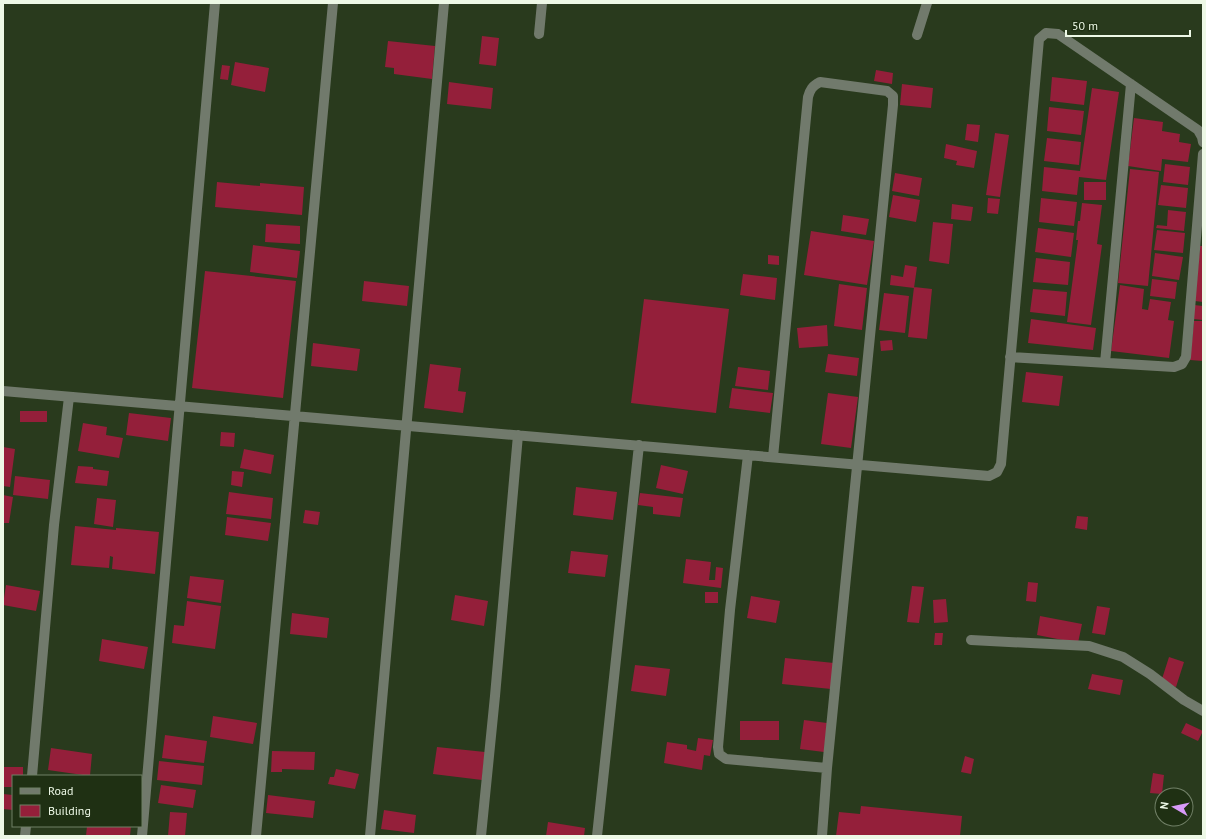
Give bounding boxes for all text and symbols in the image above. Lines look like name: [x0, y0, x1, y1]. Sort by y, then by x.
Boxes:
scale bar: [1066, 12, 1190, 38]
text: 50 m: [1072, 18, 1098, 33]
legend: [12, 775, 142, 827]
text: Road: [48, 783, 73, 798]
north arrow: [1154, 787, 1194, 827]
text: N: [1157, 801, 1172, 810]
text: Building: [48, 803, 91, 818]

